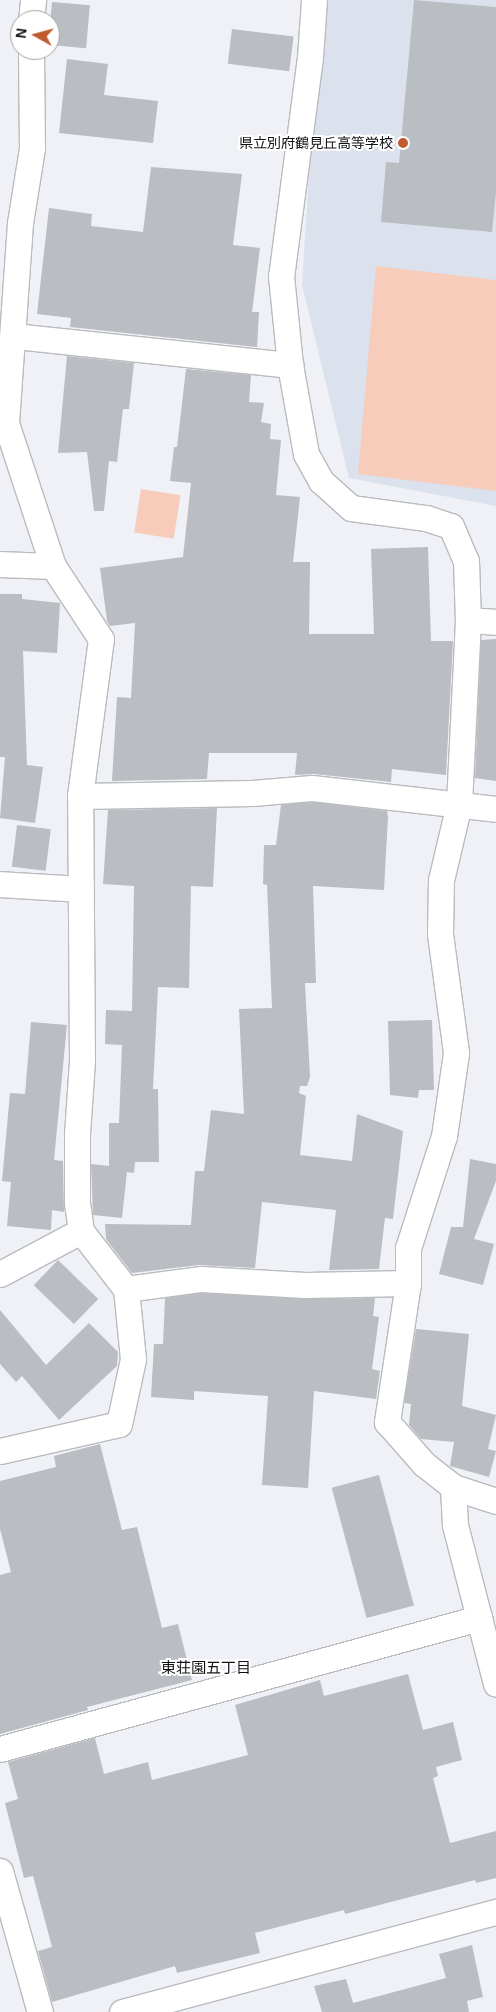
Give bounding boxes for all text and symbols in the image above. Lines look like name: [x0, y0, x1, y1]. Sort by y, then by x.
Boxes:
north arrow: [10, 10, 60, 60]
text: N: [13, 27, 30, 39]
place label: 県立別府鶴見丘高等学校: [239, 135, 393, 151]
marker: 県立別府鶴見丘高等学校: [397, 137, 409, 149]
district label: 東荘園五丁目: [161, 1659, 251, 1677]

